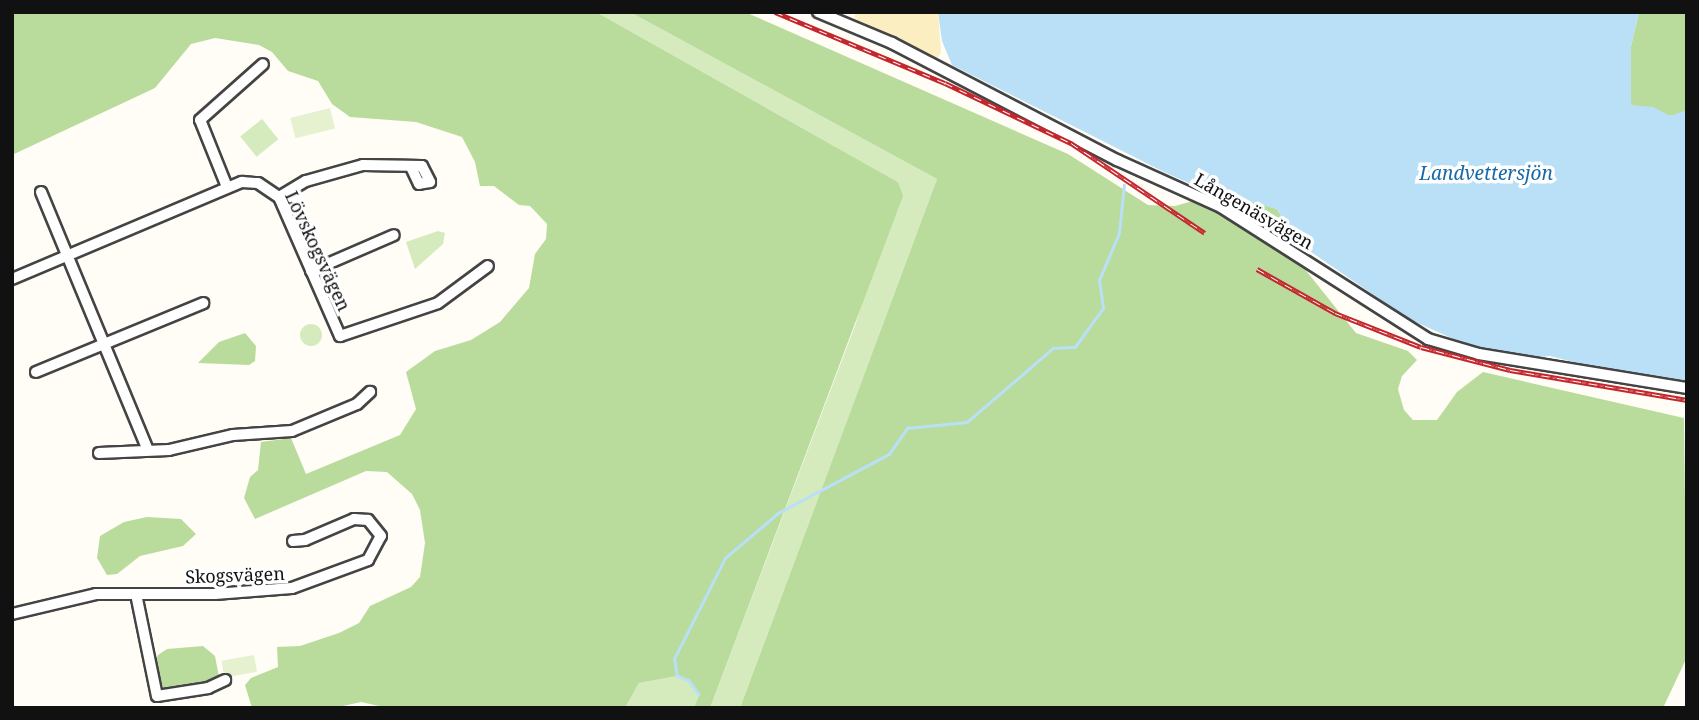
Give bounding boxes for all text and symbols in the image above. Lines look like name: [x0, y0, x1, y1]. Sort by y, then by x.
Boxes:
water label: Landvettersjön: [1419, 163, 1553, 185]
street label: Långenäsvägen: [1191, 168, 1317, 254]
street label: Lövskogsvägen: [281, 188, 355, 314]
street label: Skogsvägen: [185, 562, 285, 588]

